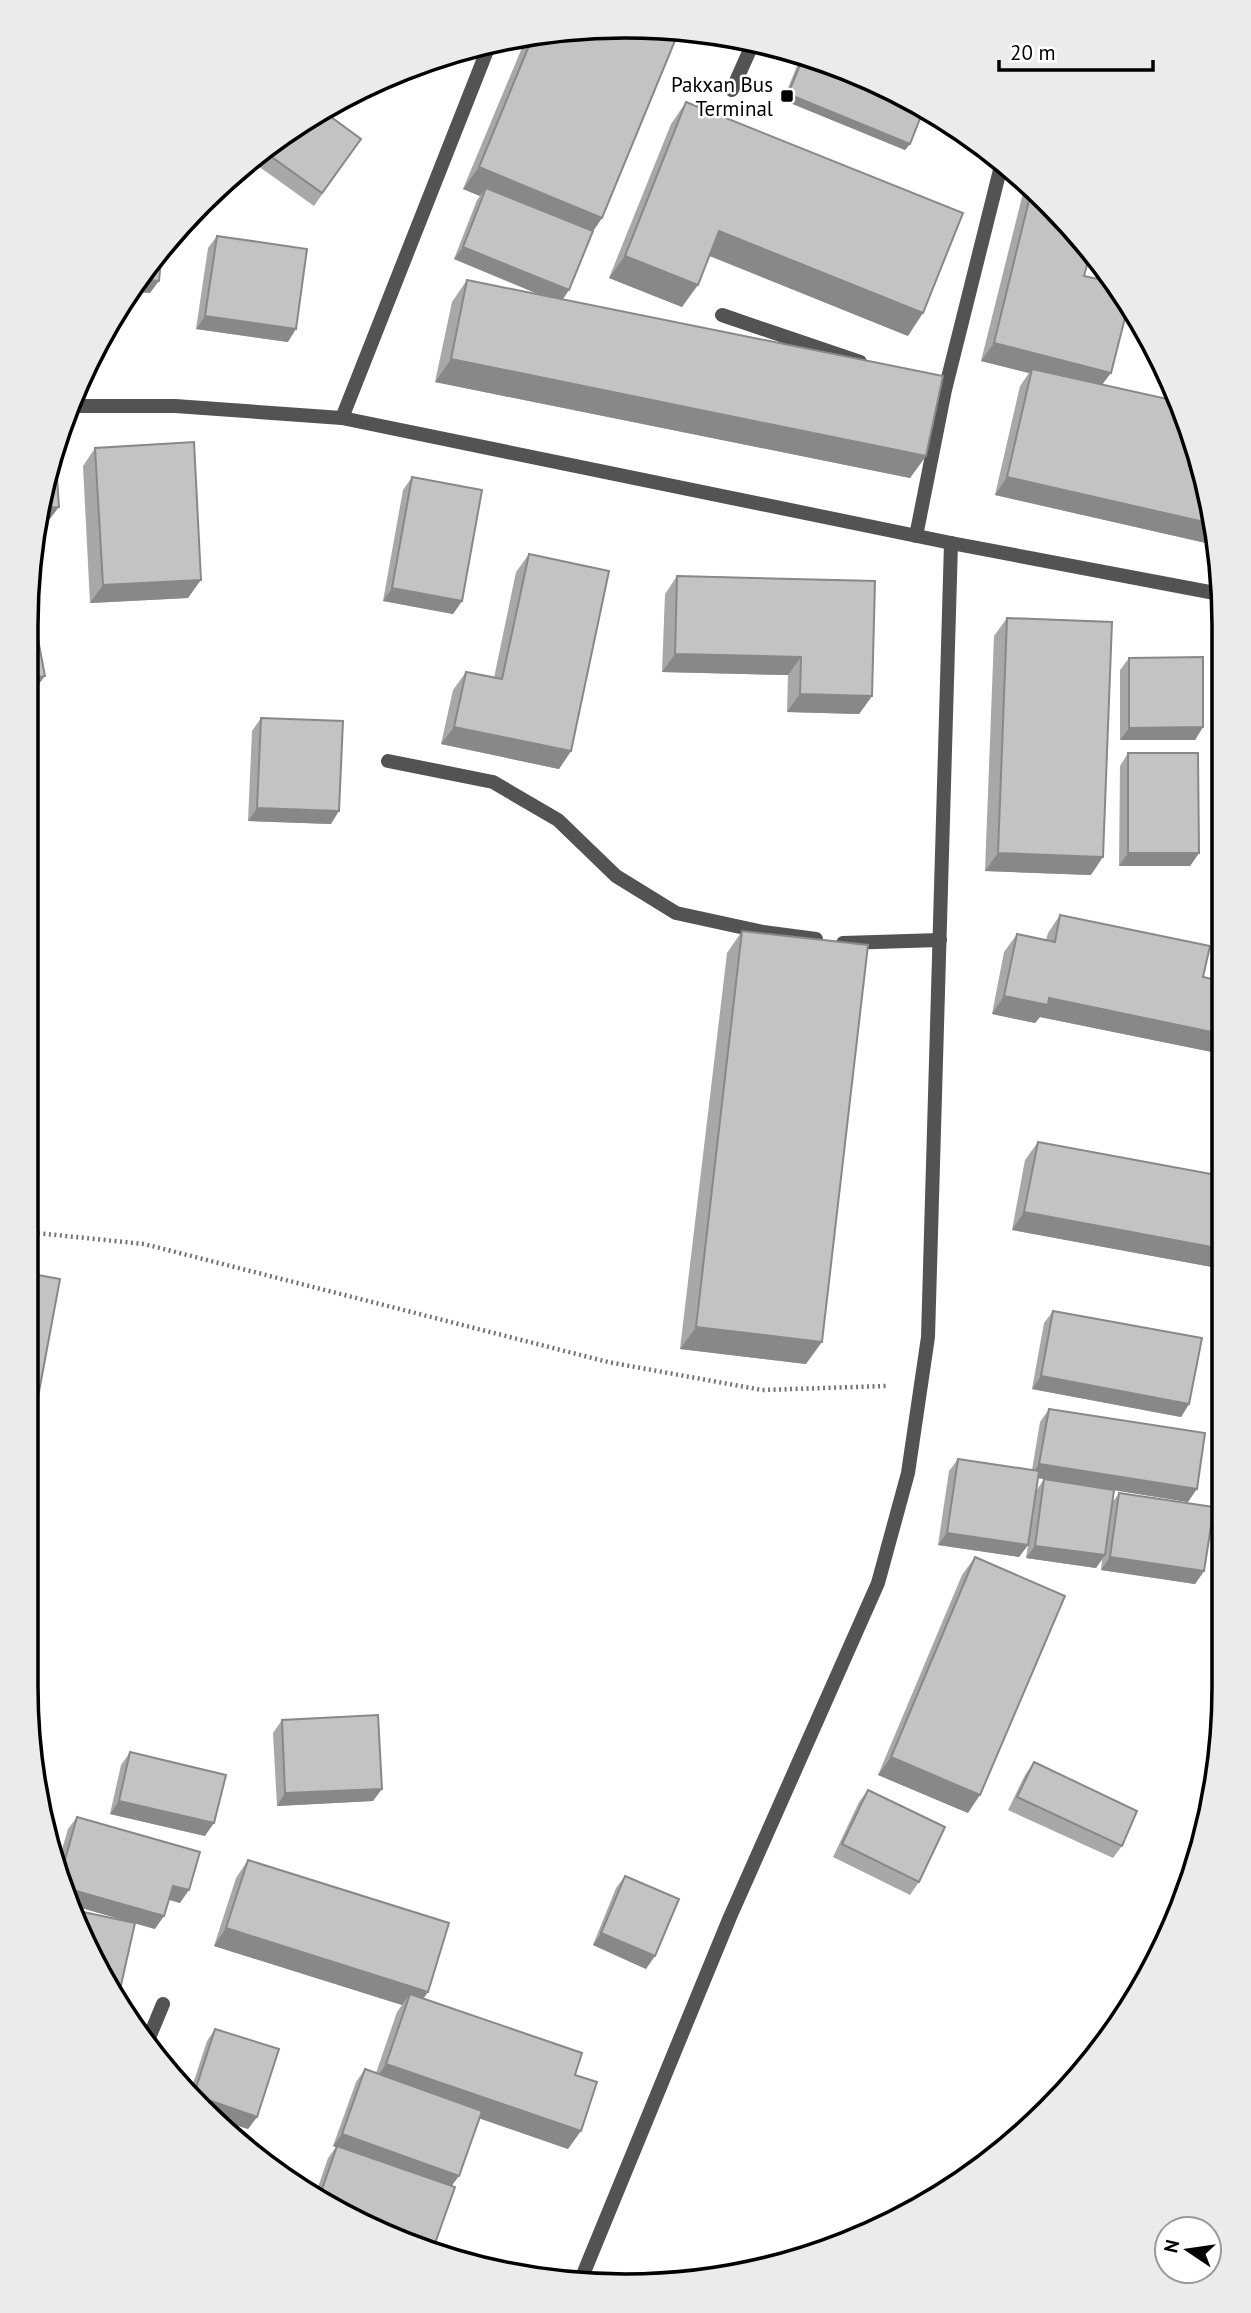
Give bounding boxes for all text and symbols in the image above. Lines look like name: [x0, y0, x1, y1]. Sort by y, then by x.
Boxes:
scale bar: [999, 28, 1153, 72]
text: 20 m: [1010, 39, 1056, 66]
place label: Pakxan Bus Terminal: [671, 71, 773, 122]
marker: Pakxan Bus Terminal: [779, 88, 795, 104]
north arrow: [1153, 2215, 1223, 2285]
text: N: [1158, 2237, 1185, 2255]

